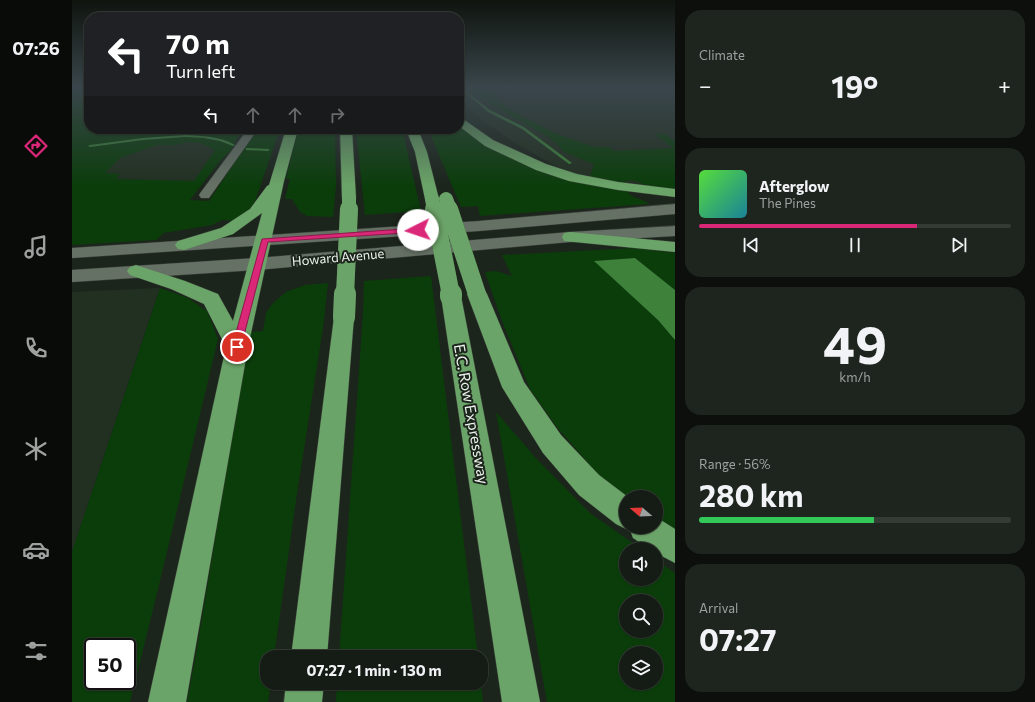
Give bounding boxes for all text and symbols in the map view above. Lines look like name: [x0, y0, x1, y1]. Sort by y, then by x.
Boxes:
text: 70 m: [166, 26, 230, 60]
icon: left: [100, 28, 152, 80]
text: 07:26: [12, 37, 60, 59]
text: Climate: [699, 47, 745, 63]
text: Turn left: [166, 60, 235, 82]
text: 19°: [831, 67, 878, 104]
text: −: [699, 72, 712, 99]
text: +: [998, 72, 1011, 99]
icon: left: [200, 104, 222, 126]
icon: ahead: [242, 104, 264, 126]
icon: ahead: [284, 104, 306, 126]
icon: right: [326, 104, 348, 126]
icon: directions: [22, 132, 50, 160]
text: Afterglow: [759, 177, 829, 195]
text: The Pines: [759, 195, 816, 211]
position arrow: [397, 209, 439, 251]
icon: music: [22, 233, 50, 261]
icon: previous: [740, 234, 762, 256]
icon: pause: [844, 234, 866, 256]
icon: next: [948, 234, 970, 256]
street label: Howard Avenue: [291, 245, 385, 269]
text: 49: [823, 311, 887, 375]
pin: [220, 330, 254, 364]
icon: phone: [22, 334, 50, 362]
icon: arrive: [226, 336, 248, 358]
street label: E.C. Row Expressway: [451, 342, 493, 486]
text: km/h: [839, 369, 871, 385]
icon: climate: [22, 435, 50, 463]
text: Range · 56%: [699, 456, 771, 472]
text: 280 km: [699, 476, 804, 513]
north arrow: [619, 490, 663, 534]
map controls: [619, 490, 663, 690]
icon: car: [22, 536, 50, 564]
button: sound: [619, 542, 663, 586]
button: search: [619, 594, 663, 638]
text: Arrival: [699, 600, 738, 616]
text: 07:27: [699, 620, 776, 657]
icon: filters: [22, 637, 50, 665]
speed limit sign: 50: [84, 638, 136, 690]
button: layers: [619, 646, 663, 690]
text: 07:27 · 1 min · 130 m: [306, 661, 442, 679]

